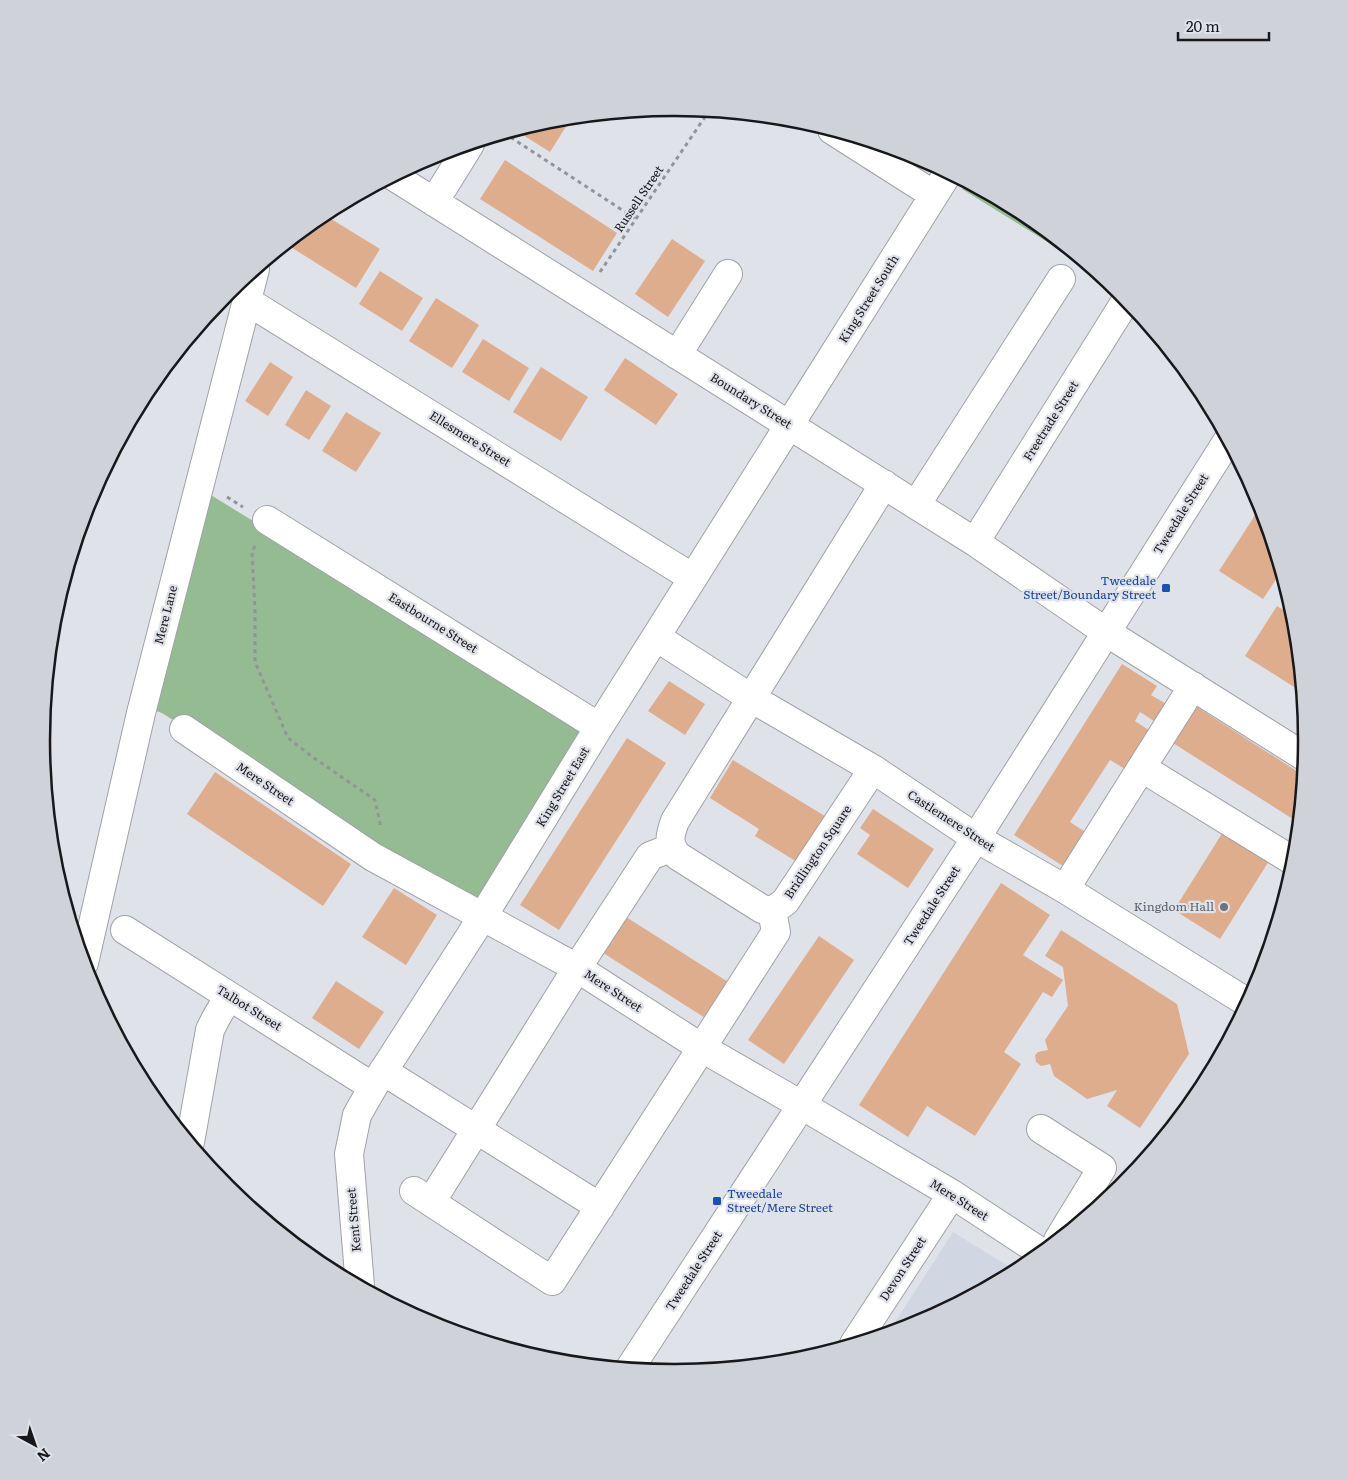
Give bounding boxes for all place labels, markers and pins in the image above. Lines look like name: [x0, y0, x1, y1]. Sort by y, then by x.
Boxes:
place label: Tweedale Street/Boundary Street: [1023, 571, 1156, 603]
marker: Tweedale Street/Boundary Street: [1160, 582, 1172, 594]
place label: Kingdom Hall: [1134, 897, 1214, 915]
marker: Kingdom Hall: [1218, 901, 1230, 913]
place label: Tweedale Street/Mere Street: [727, 1184, 833, 1216]
marker: Tweedale Street/Mere Street: [711, 1195, 723, 1207]

